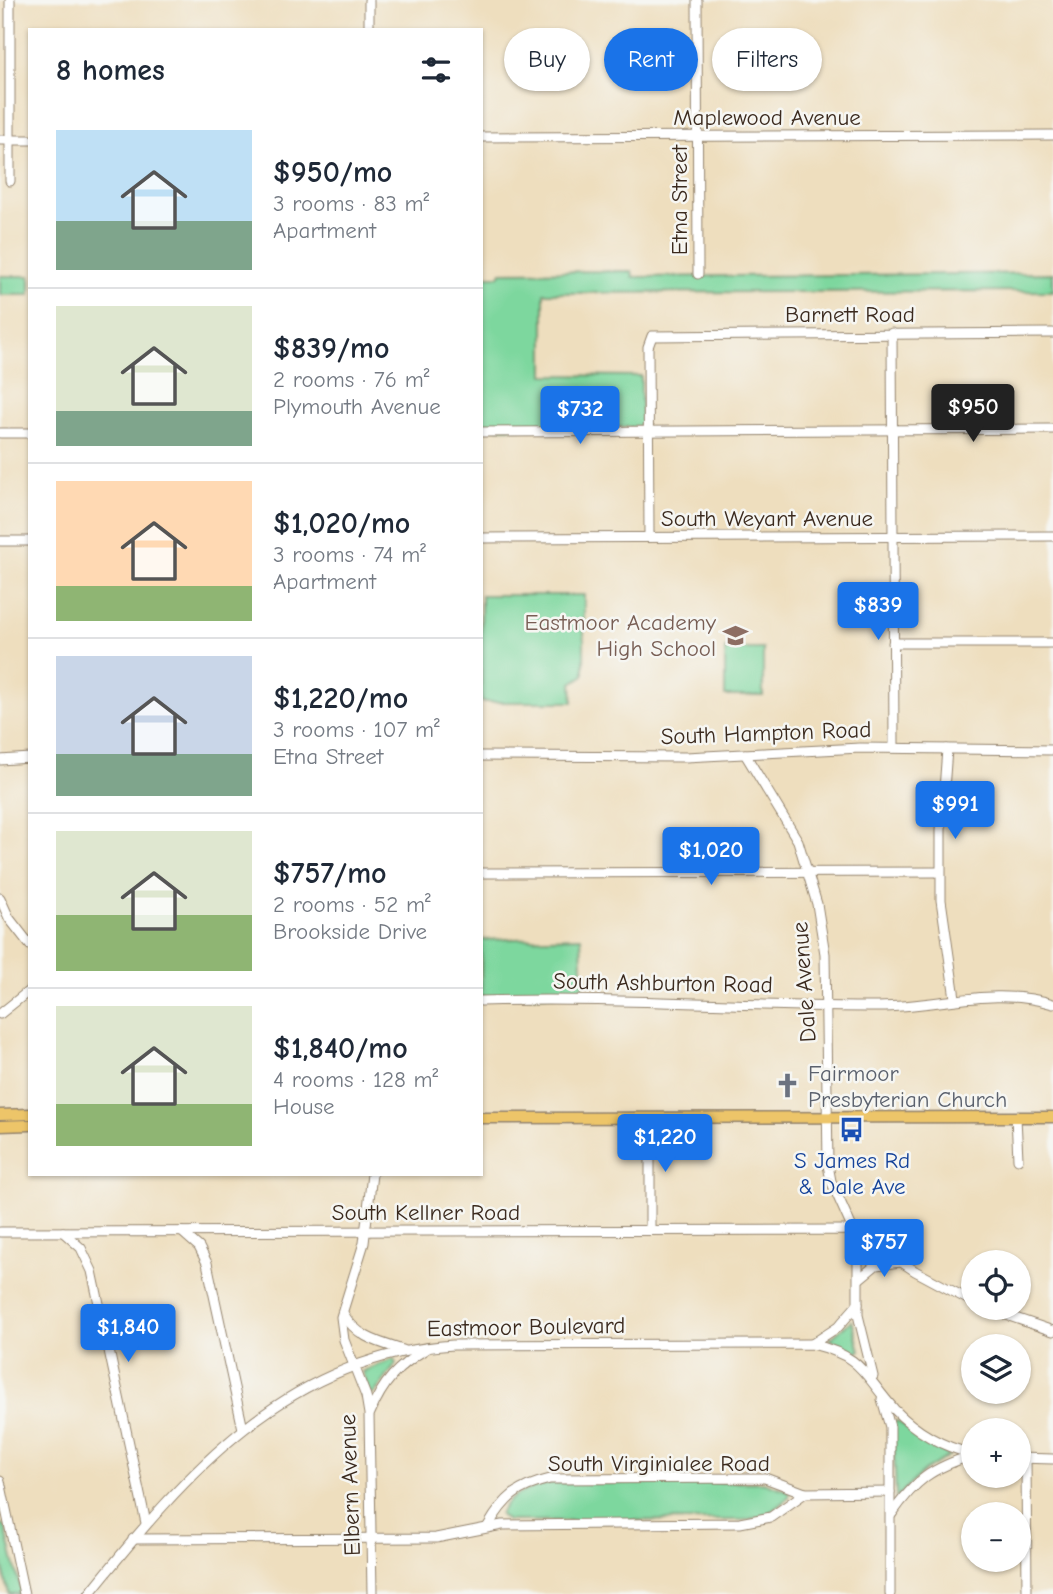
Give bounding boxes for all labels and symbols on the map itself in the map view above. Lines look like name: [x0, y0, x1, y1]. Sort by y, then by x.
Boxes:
street label: Maplewood Avenue: [673, 104, 861, 131]
street label: Etna Street: [666, 143, 693, 255]
street label: Barnett Road: [785, 301, 915, 328]
pin: $950: [932, 384, 1014, 444]
pin: $732: [539, 386, 621, 446]
street label: South Weyant Avenue: [661, 505, 873, 532]
pin: $839: [837, 582, 919, 642]
place label: Eastmoor Academy High School: [525, 609, 717, 662]
school or university icon: Eastmoor Academy High School: [722, 621, 750, 649]
street label: South Hampton Road: [660, 716, 872, 750]
pin: $991: [914, 782, 996, 841]
pin: $1,020: [654, 828, 768, 887]
street label: Dale Avenue: [786, 921, 822, 1043]
street label: South Ashburton Road: [553, 968, 773, 998]
place label: Fairmoor Presbyterian Church: [808, 1060, 1007, 1113]
church icon: Fairmoor Presbyterian Church: [774, 1072, 802, 1100]
pin: $1,220: [608, 1114, 722, 1174]
bus stop icon: S James Rd & Dale Ave: [838, 1116, 866, 1144]
place label: S James Rd & Dale Ave: [794, 1147, 910, 1200]
street label: South Kellner Road: [332, 1199, 520, 1226]
pin: $757: [843, 1220, 925, 1279]
pin: $1,840: [71, 1304, 185, 1364]
street label: Eastmoor Boulevard: [427, 1312, 625, 1342]
street label: Elbern Avenue: [334, 1413, 366, 1557]
street label: South Virginialee Road: [548, 1450, 770, 1477]

